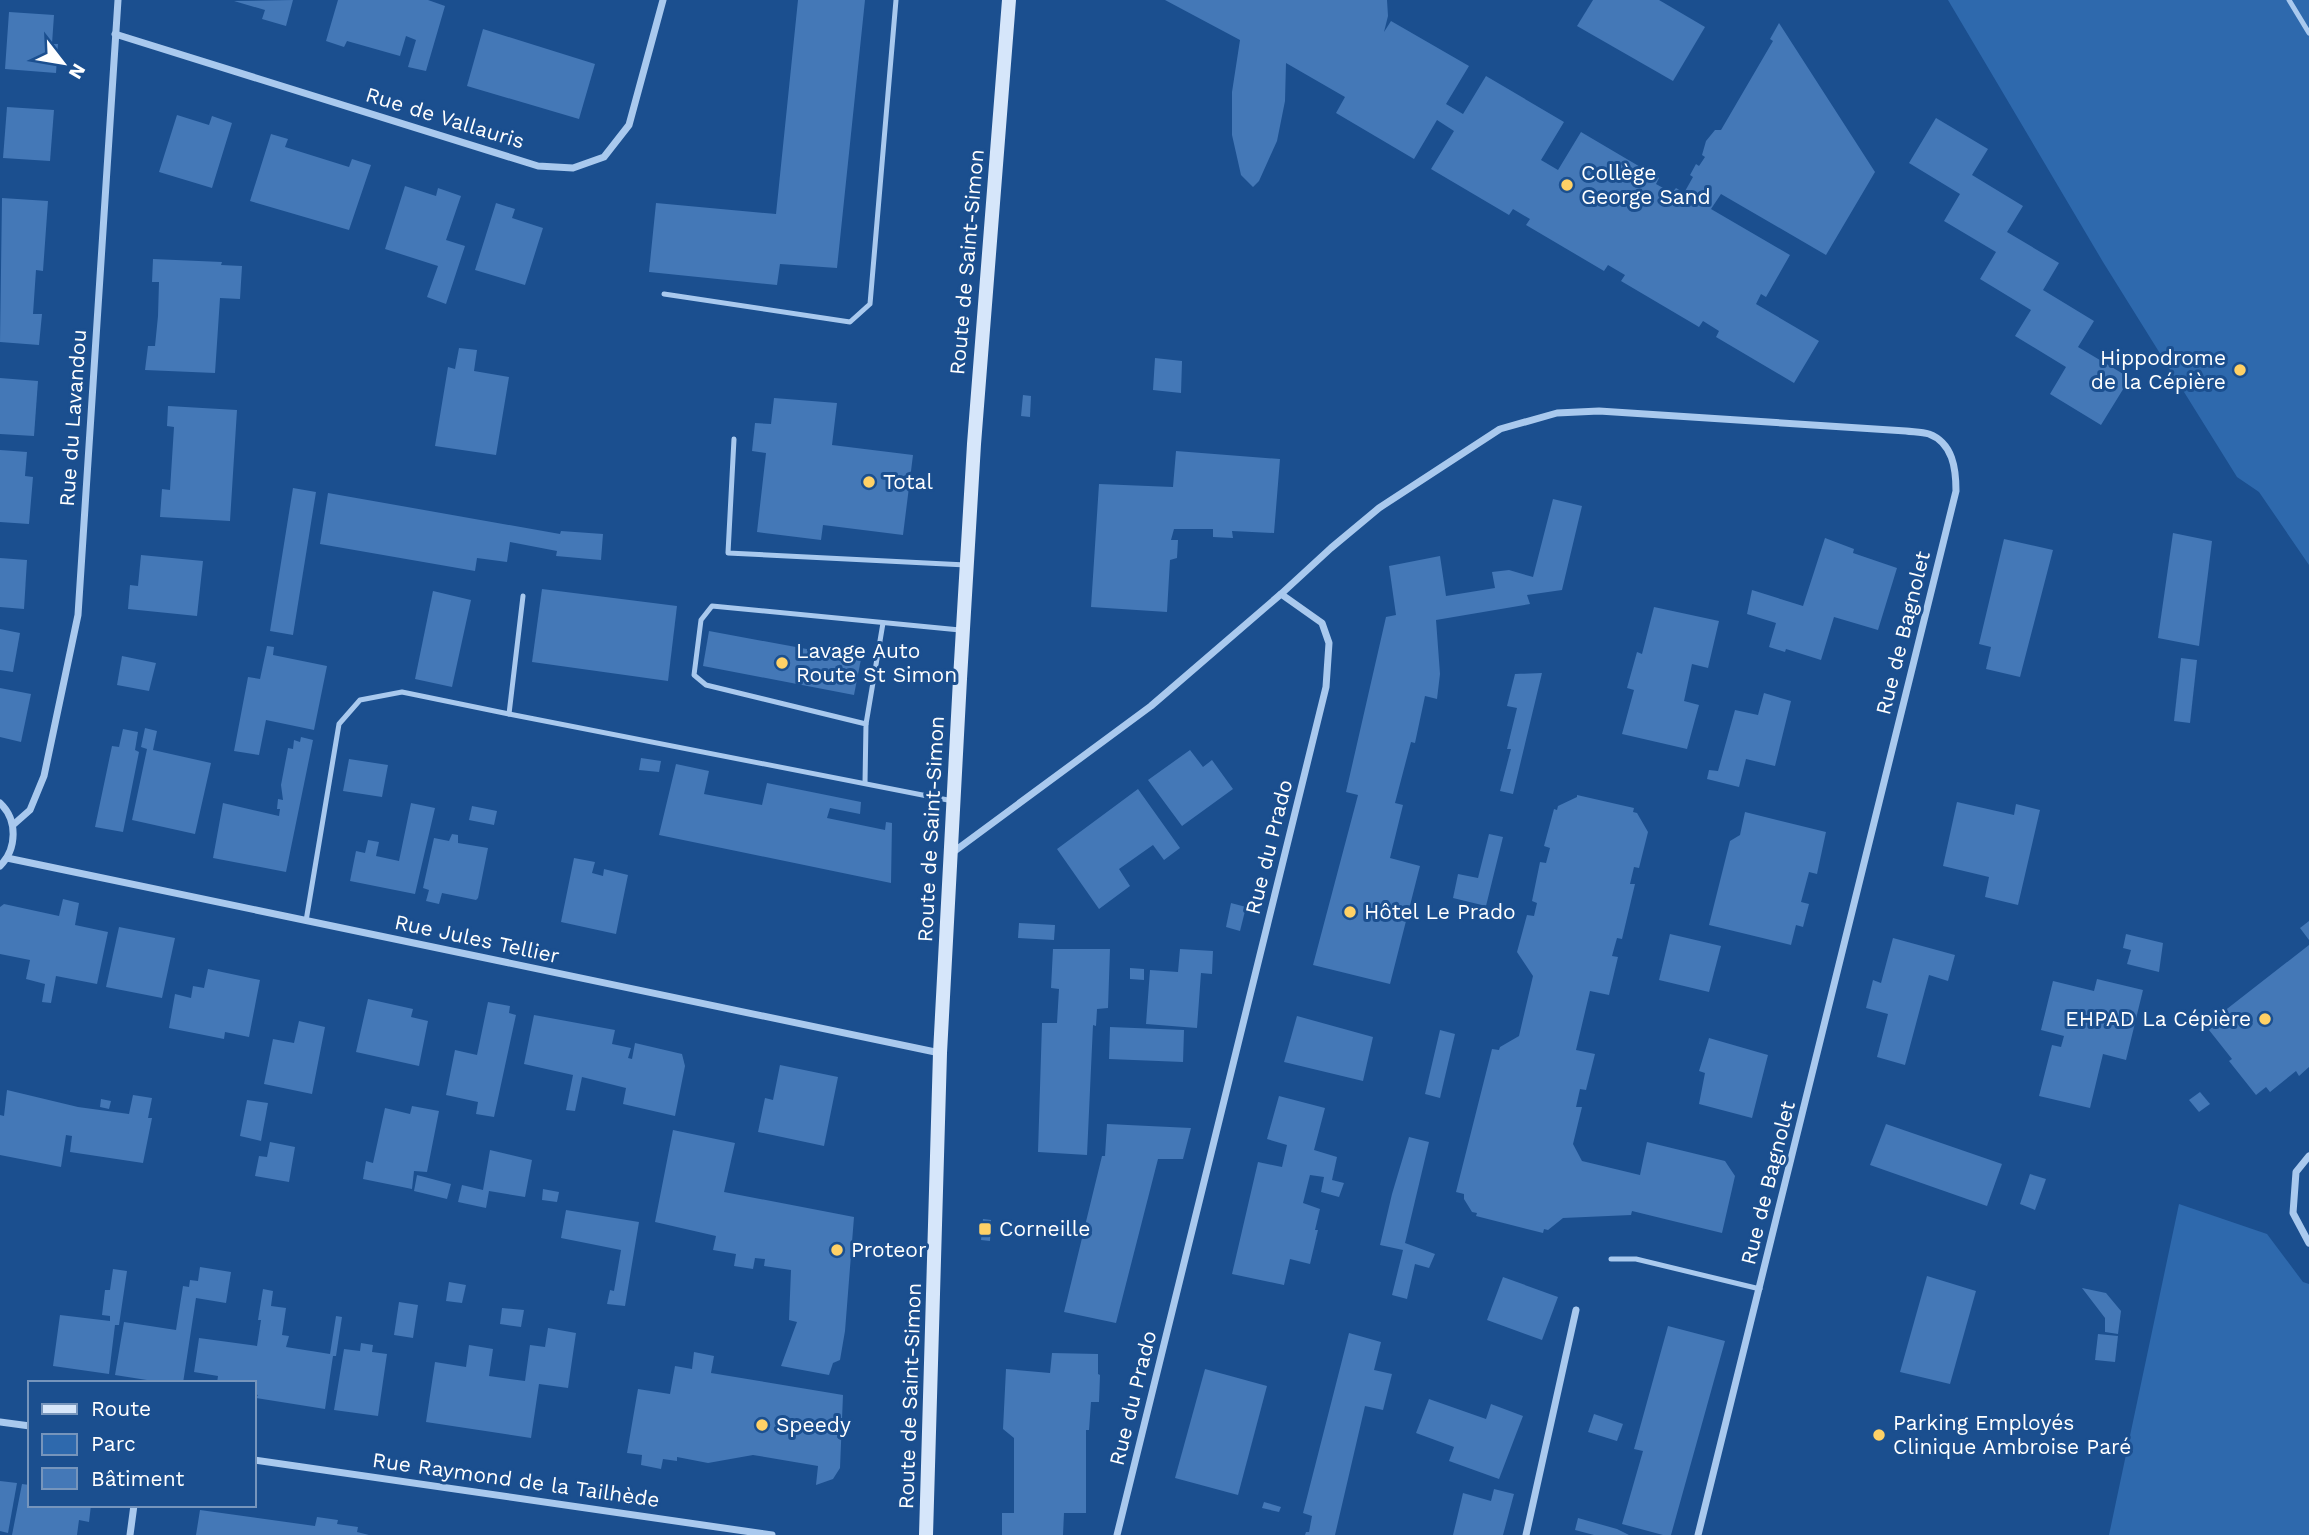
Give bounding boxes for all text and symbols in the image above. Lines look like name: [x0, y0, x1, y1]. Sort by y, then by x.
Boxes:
north arrow: [28, 28, 98, 98]
text: N: [64, 60, 91, 83]
street label: Rue de Vallauris: [363, 81, 528, 154]
street label: Route de Saint-Simon: [944, 148, 989, 376]
place label: Collège George Sand: [1581, 160, 1711, 209]
marker: Collège George Sand: [1559, 177, 1575, 193]
street label: Rue du Lavandou: [54, 329, 91, 507]
place label: Hippodrome de la Cépière: [2091, 345, 2226, 394]
marker: Hippodrome de la Cépière: [2232, 362, 2248, 378]
place label: Total: [883, 469, 933, 494]
marker: Total: [861, 474, 877, 490]
street label: Rue de Bagnolet: [1870, 548, 1935, 717]
place label: Lavage Auto Route St Simon: [796, 638, 957, 687]
marker: Lavage Auto Route St Simon: [774, 655, 790, 671]
street label: Route de Saint-Simon: [912, 715, 949, 943]
street label: Rue du Prado: [1240, 777, 1297, 917]
place label: Hôtel Le Prado: [1364, 899, 1516, 924]
marker: Hôtel Le Prado: [1342, 904, 1358, 920]
street label: Rue Jules Tellier: [392, 909, 562, 968]
place label: EHPAD La Cépière: [2065, 1006, 2251, 1031]
marker: EHPAD La Cépière: [2257, 1011, 2273, 1027]
street label: Rue de Bagnolet: [1735, 1098, 1800, 1267]
place label: Corneille: [999, 1216, 1090, 1241]
marker: Corneille: [977, 1221, 993, 1237]
place label: Proteor: [851, 1237, 927, 1262]
marker: Proteor: [829, 1242, 845, 1258]
street label: Route de Saint-Simon: [893, 1282, 926, 1510]
street label: Rue du Prado: [1104, 1328, 1161, 1468]
legend: [28, 1381, 256, 1507]
text: Route: [91, 1396, 151, 1421]
place label: Parking Employés Clinique Ambroise Paré: [1893, 1410, 2131, 1459]
place label: Speedy: [776, 1412, 851, 1437]
marker: Speedy: [754, 1417, 770, 1433]
marker: Parking Employés Clinique Ambroise Paré: [1871, 1427, 1887, 1443]
text: Parc: [91, 1431, 136, 1456]
street label: Rue Raymond de la Tailhède: [371, 1447, 661, 1512]
text: Bâtiment: [91, 1466, 185, 1491]

